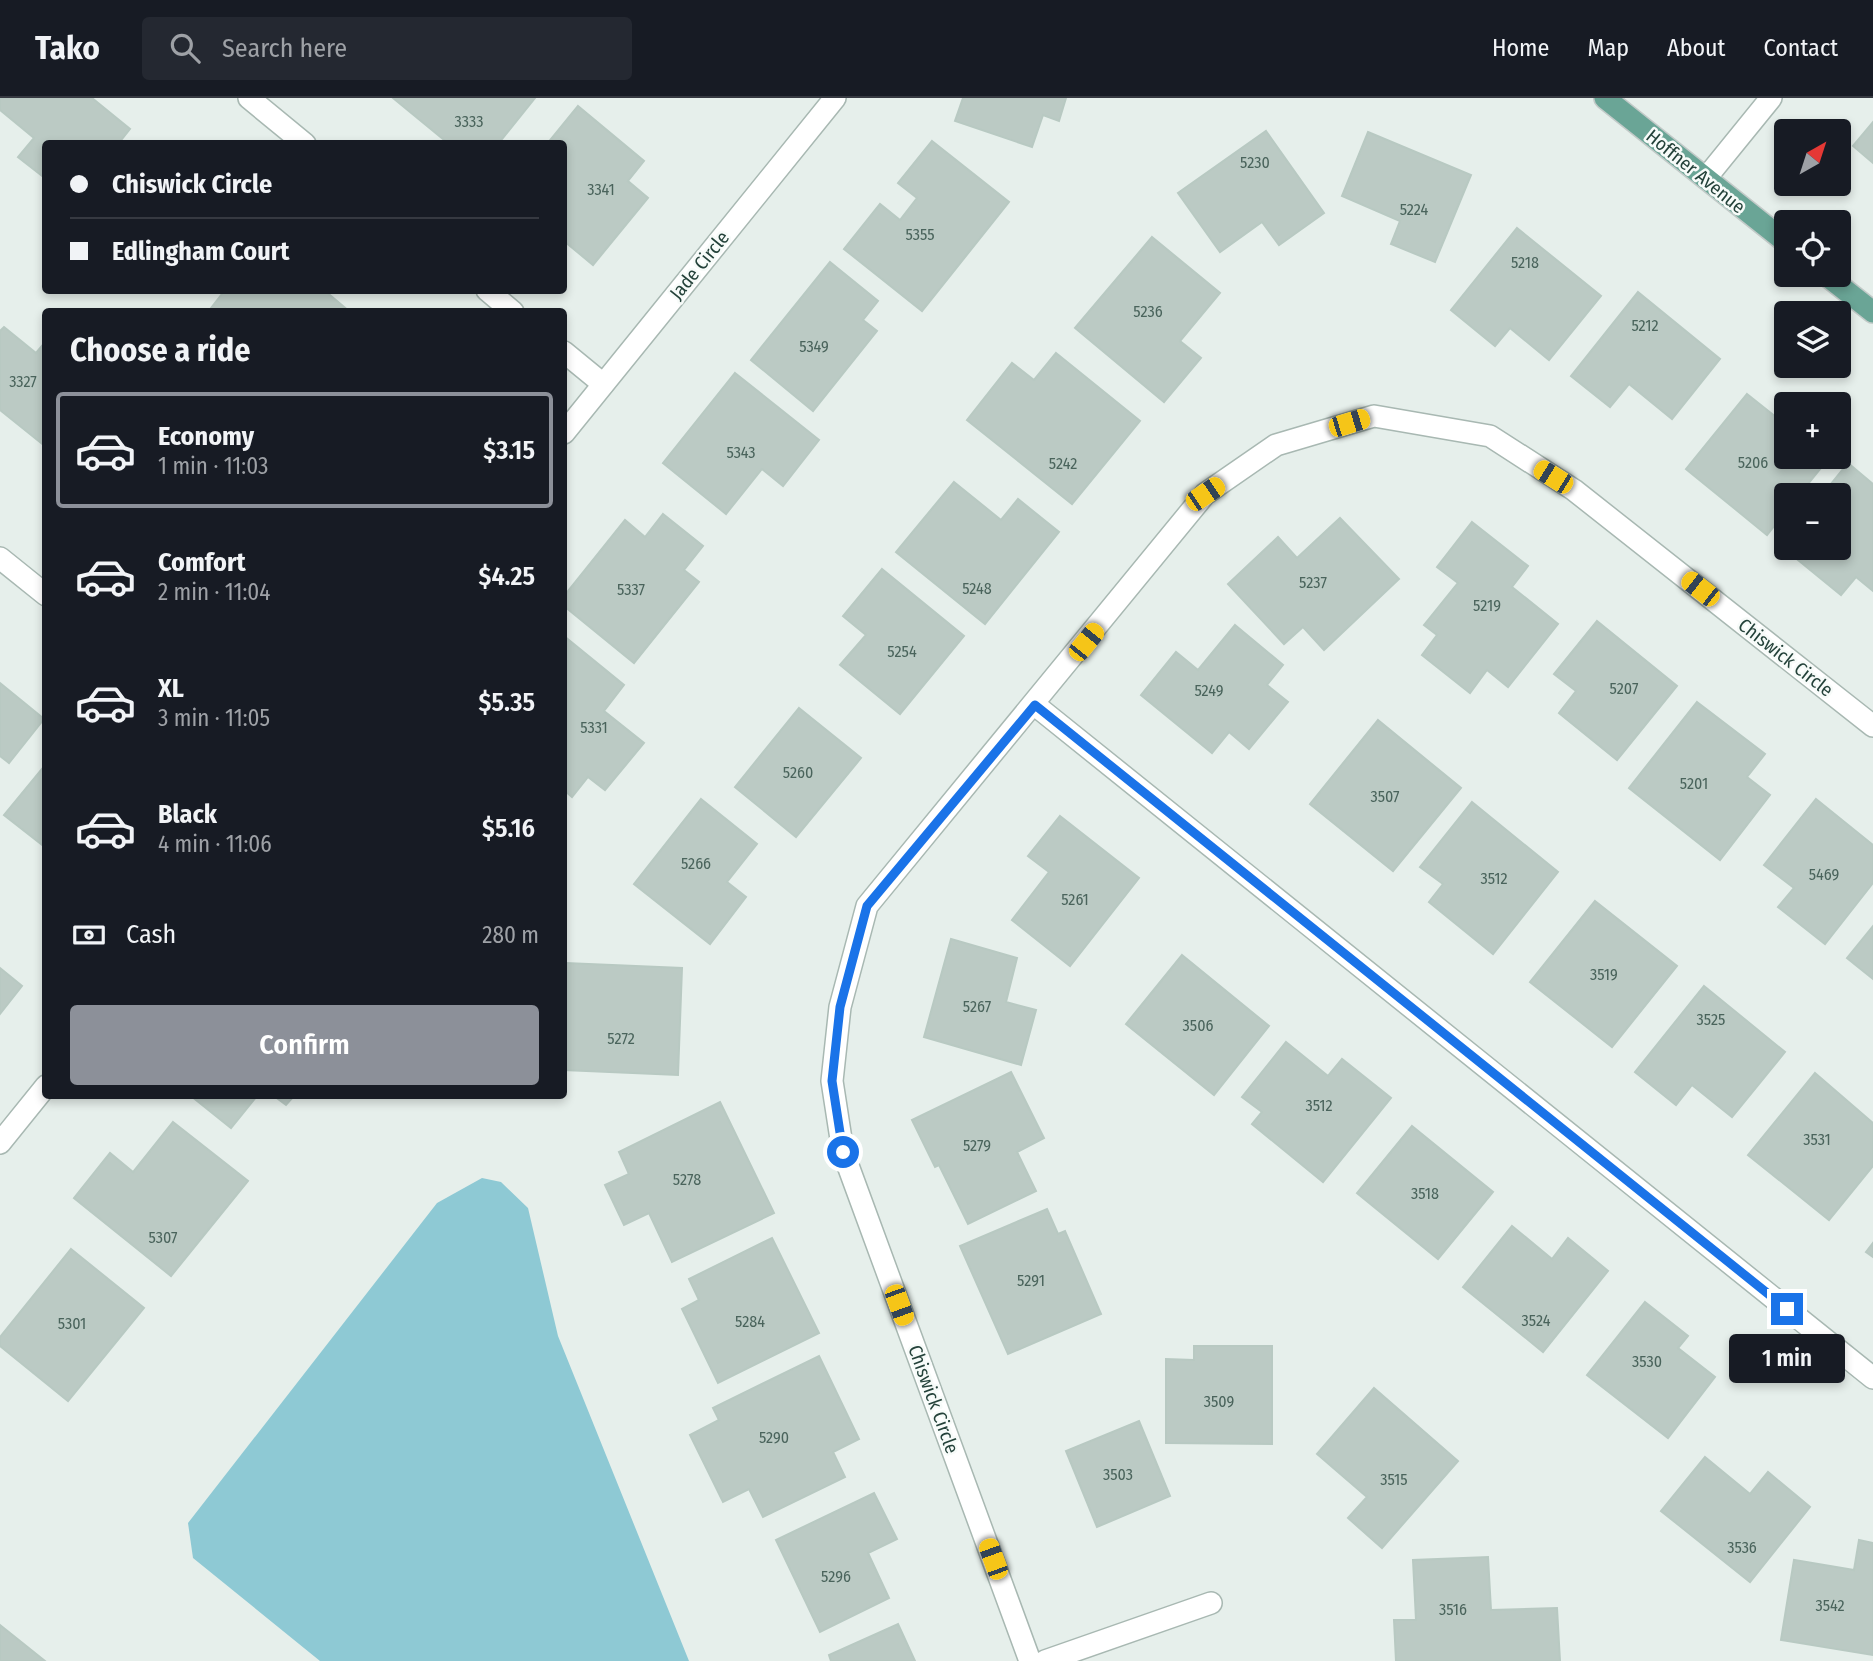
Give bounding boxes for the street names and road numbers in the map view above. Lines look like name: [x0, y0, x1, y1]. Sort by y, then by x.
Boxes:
street label: Hoffner Avenue: [1642, 124, 1750, 218]
street label: Jade Circle: [665, 226, 734, 304]
street label: Chiswick Circle: [1734, 613, 1838, 702]
street label: Chiswick Circle: [903, 1342, 964, 1457]

